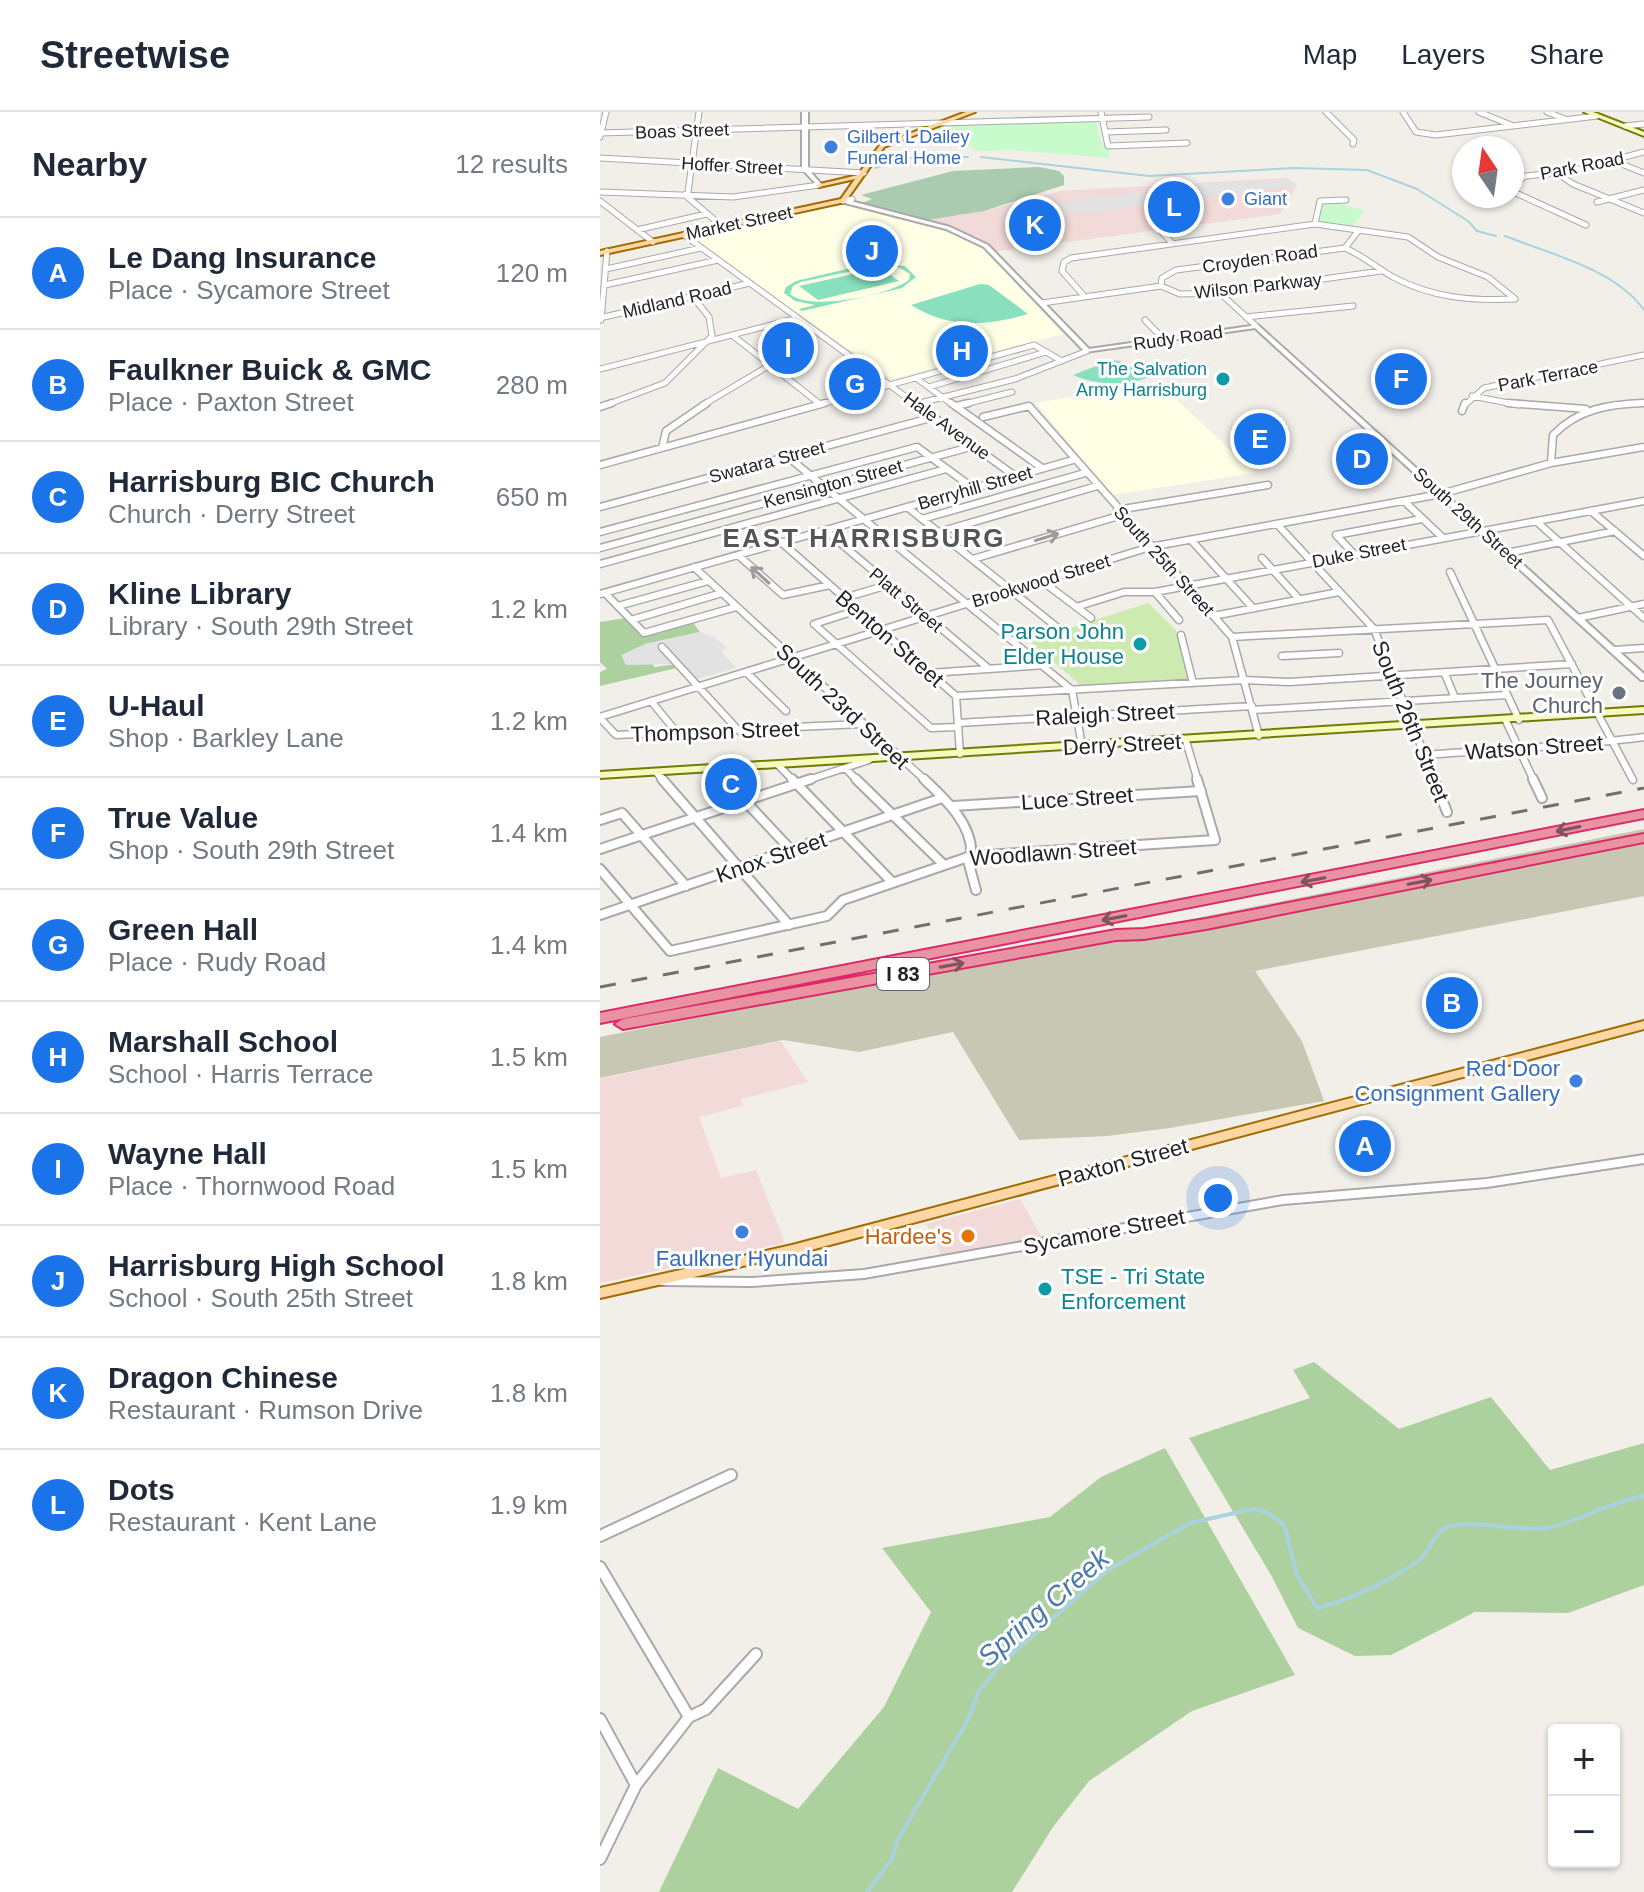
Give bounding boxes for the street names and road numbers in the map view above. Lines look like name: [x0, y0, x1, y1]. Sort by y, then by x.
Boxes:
street label: Boas Street: [635, 119, 729, 143]
street label: Park Road: [1538, 148, 1626, 184]
street label: Hoffer Street: [681, 153, 783, 179]
street label: Market Street: [684, 202, 794, 244]
street label: Croyden Road: [1201, 241, 1319, 277]
street label: Wilson Parkway: [1193, 269, 1323, 303]
street label: Midland Road: [621, 278, 733, 322]
street label: Rudy Road: [1132, 322, 1224, 354]
street label: Park Terrace: [1496, 356, 1600, 396]
street label: Hale Avenue: [900, 388, 994, 464]
street label: Swatara Street: [707, 437, 827, 487]
street label: Kensington Street: [761, 456, 905, 512]
street label: Berryhill Street: [916, 462, 1034, 514]
street label: South 29th Street: [1409, 464, 1527, 572]
street label: South 25th Street: [1110, 502, 1218, 620]
street label: Duke Street: [1310, 534, 1408, 572]
street label: Brookwood Street: [970, 551, 1112, 611]
street label: Platt Street: [865, 564, 947, 636]
street label: Benton Street: [831, 585, 949, 692]
street label: South 26th Street: [1367, 637, 1454, 805]
street label: South 23rd Street: [771, 638, 914, 774]
street label: Raleigh Street: [1035, 698, 1175, 731]
street label: Thompson Street: [630, 716, 800, 747]
street label: Derry Street: [1062, 729, 1182, 760]
street label: Watson Street: [1464, 730, 1604, 765]
street label: Luce Street: [1020, 782, 1134, 815]
street label: Knox Street: [713, 827, 830, 888]
street label: Woodlawn Street: [969, 834, 1137, 871]
road number: I 83: [877, 958, 929, 990]
street label: Paxton Street: [1056, 1133, 1191, 1192]
street label: Sycamore Street: [1021, 1204, 1187, 1259]

